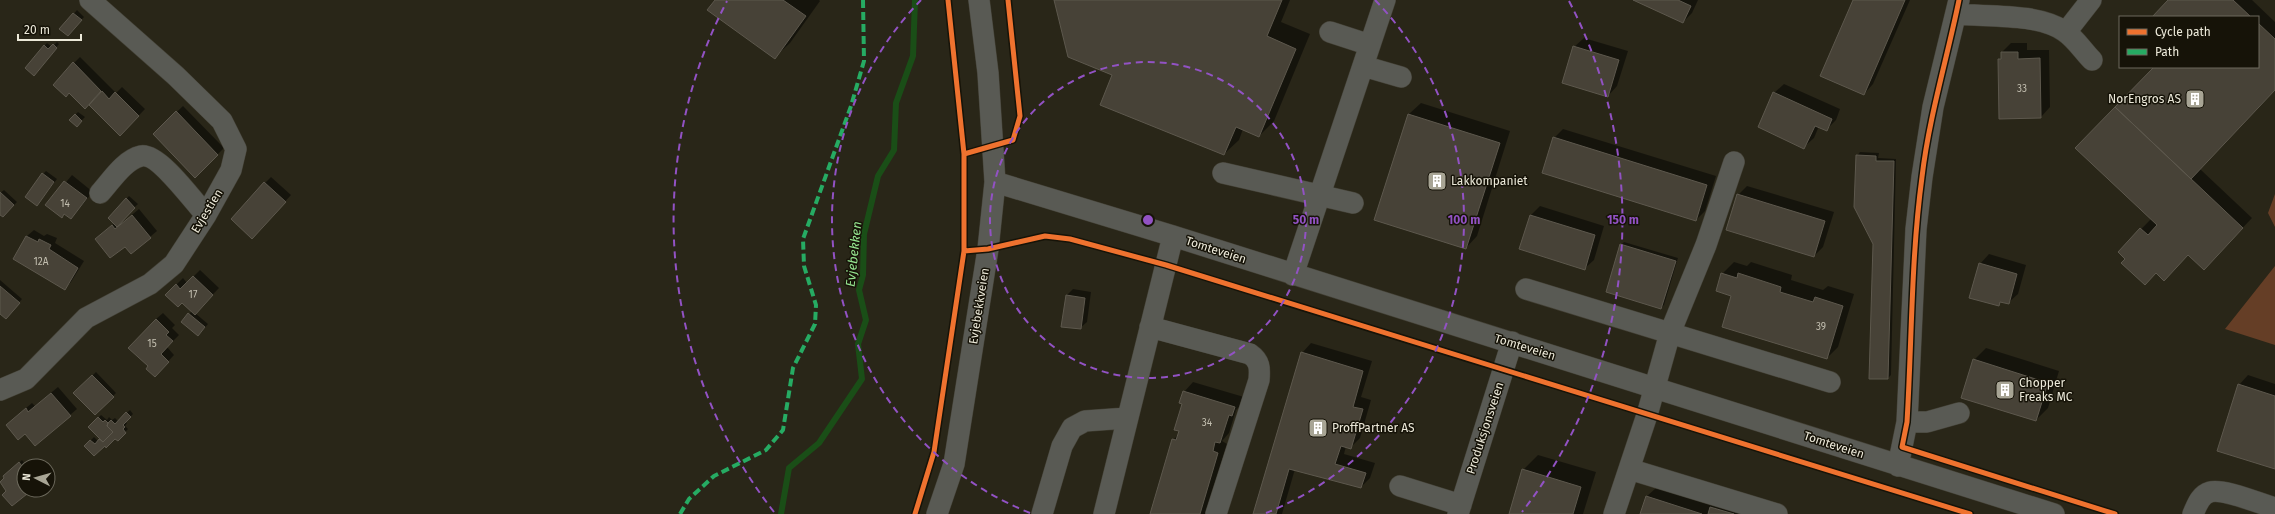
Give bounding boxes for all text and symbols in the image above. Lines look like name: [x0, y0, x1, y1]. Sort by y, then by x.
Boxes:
scale bar: [18, 16, 81, 42]
legend: [2119, 16, 2259, 68]
text: 20 m: [24, 23, 50, 37]
text: Cycle path: [2155, 25, 2211, 39]
text: Path: [2155, 45, 2179, 59]
house number: 33: [2017, 83, 2027, 95]
building icon: NorEngros AS: [2184, 88, 2206, 110]
place label: NorEngros AS: [2108, 92, 2181, 106]
building icon: Lakkompaniet: [1426, 170, 1448, 192]
place label: Lakkompaniet: [1451, 174, 1528, 188]
street label: Evjestien: [188, 186, 226, 236]
house number: 14: [60, 198, 71, 210]
centre of rings: [1141, 213, 1155, 227]
text: 50 m: [1293, 213, 1319, 227]
text: 100 m: [1448, 213, 1480, 227]
text: 150 m: [1607, 213, 1639, 227]
water label: Evjebekken: [843, 220, 864, 288]
street label: Tomteveien: [1184, 234, 1248, 266]
house number: 12A: [33, 256, 49, 268]
street label: Evjebekkveien: [966, 267, 992, 345]
house number: 17: [189, 289, 198, 301]
house number: 39: [1816, 321, 1826, 333]
street label: Tomteveien: [1493, 331, 1557, 363]
house number: 15: [147, 338, 157, 350]
place label: Chopper Freaks MC: [2019, 376, 2073, 404]
building icon: Chopper Freaks MC: [1994, 379, 2016, 401]
street label: Produksjonsveien: [1464, 380, 1506, 476]
house number: 34: [1202, 417, 1213, 429]
building icon: ProffPartner AS: [1307, 417, 1329, 439]
place label: ProffPartner AS: [1332, 421, 1415, 435]
street label: Tomteveien: [1802, 429, 1866, 461]
north arrow: [16, 458, 56, 498]
text: N: [20, 473, 33, 481]

